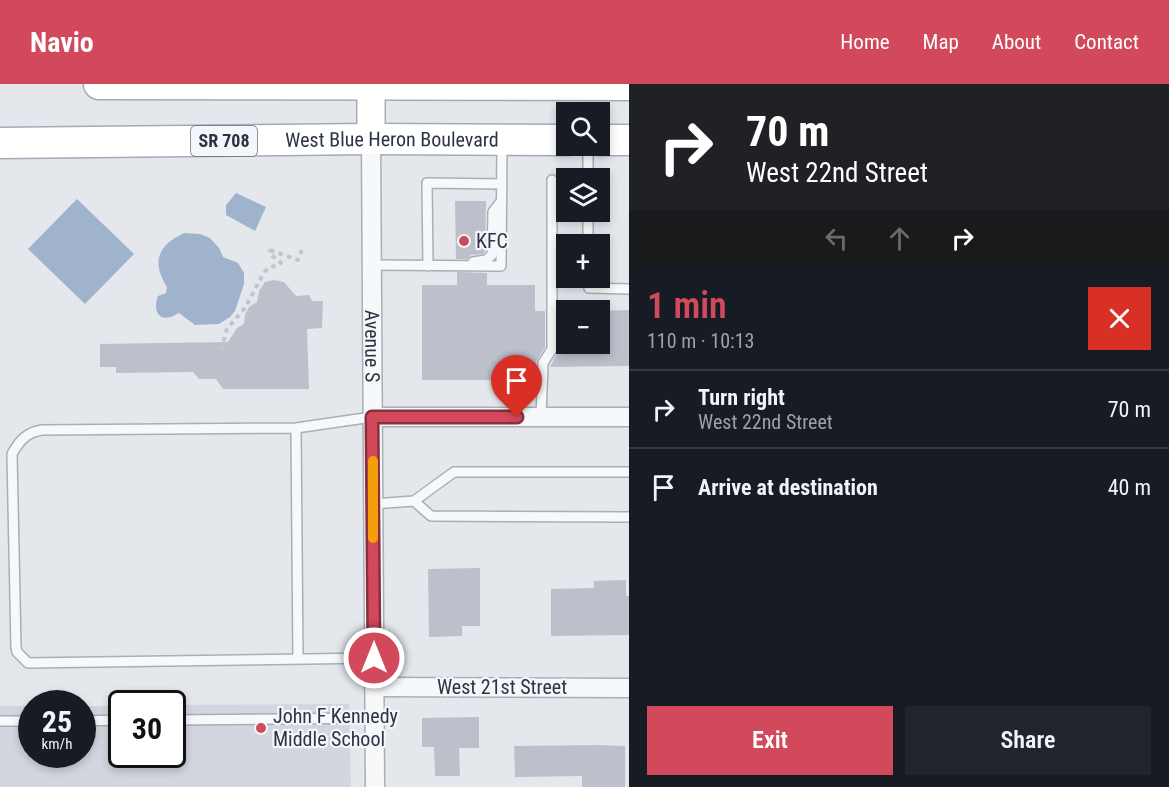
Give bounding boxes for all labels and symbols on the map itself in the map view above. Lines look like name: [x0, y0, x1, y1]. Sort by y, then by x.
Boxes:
road number: SR 708: [191, 126, 257, 156]
street label: West Blue Heron Boulevard: [285, 127, 499, 152]
place label: KFC: [476, 229, 508, 253]
marker: KFC: [457, 234, 471, 248]
street label: Avenue S: [360, 310, 385, 382]
pin: [491, 355, 542, 417]
position arrow: [342, 626, 406, 690]
street label: West 21st Street: [437, 675, 567, 699]
speed limit sign: 30: [108, 690, 186, 768]
place label: John F Kennedy Middle School: [273, 704, 398, 751]
marker: John F Kennedy Middle School: [254, 721, 268, 735]

